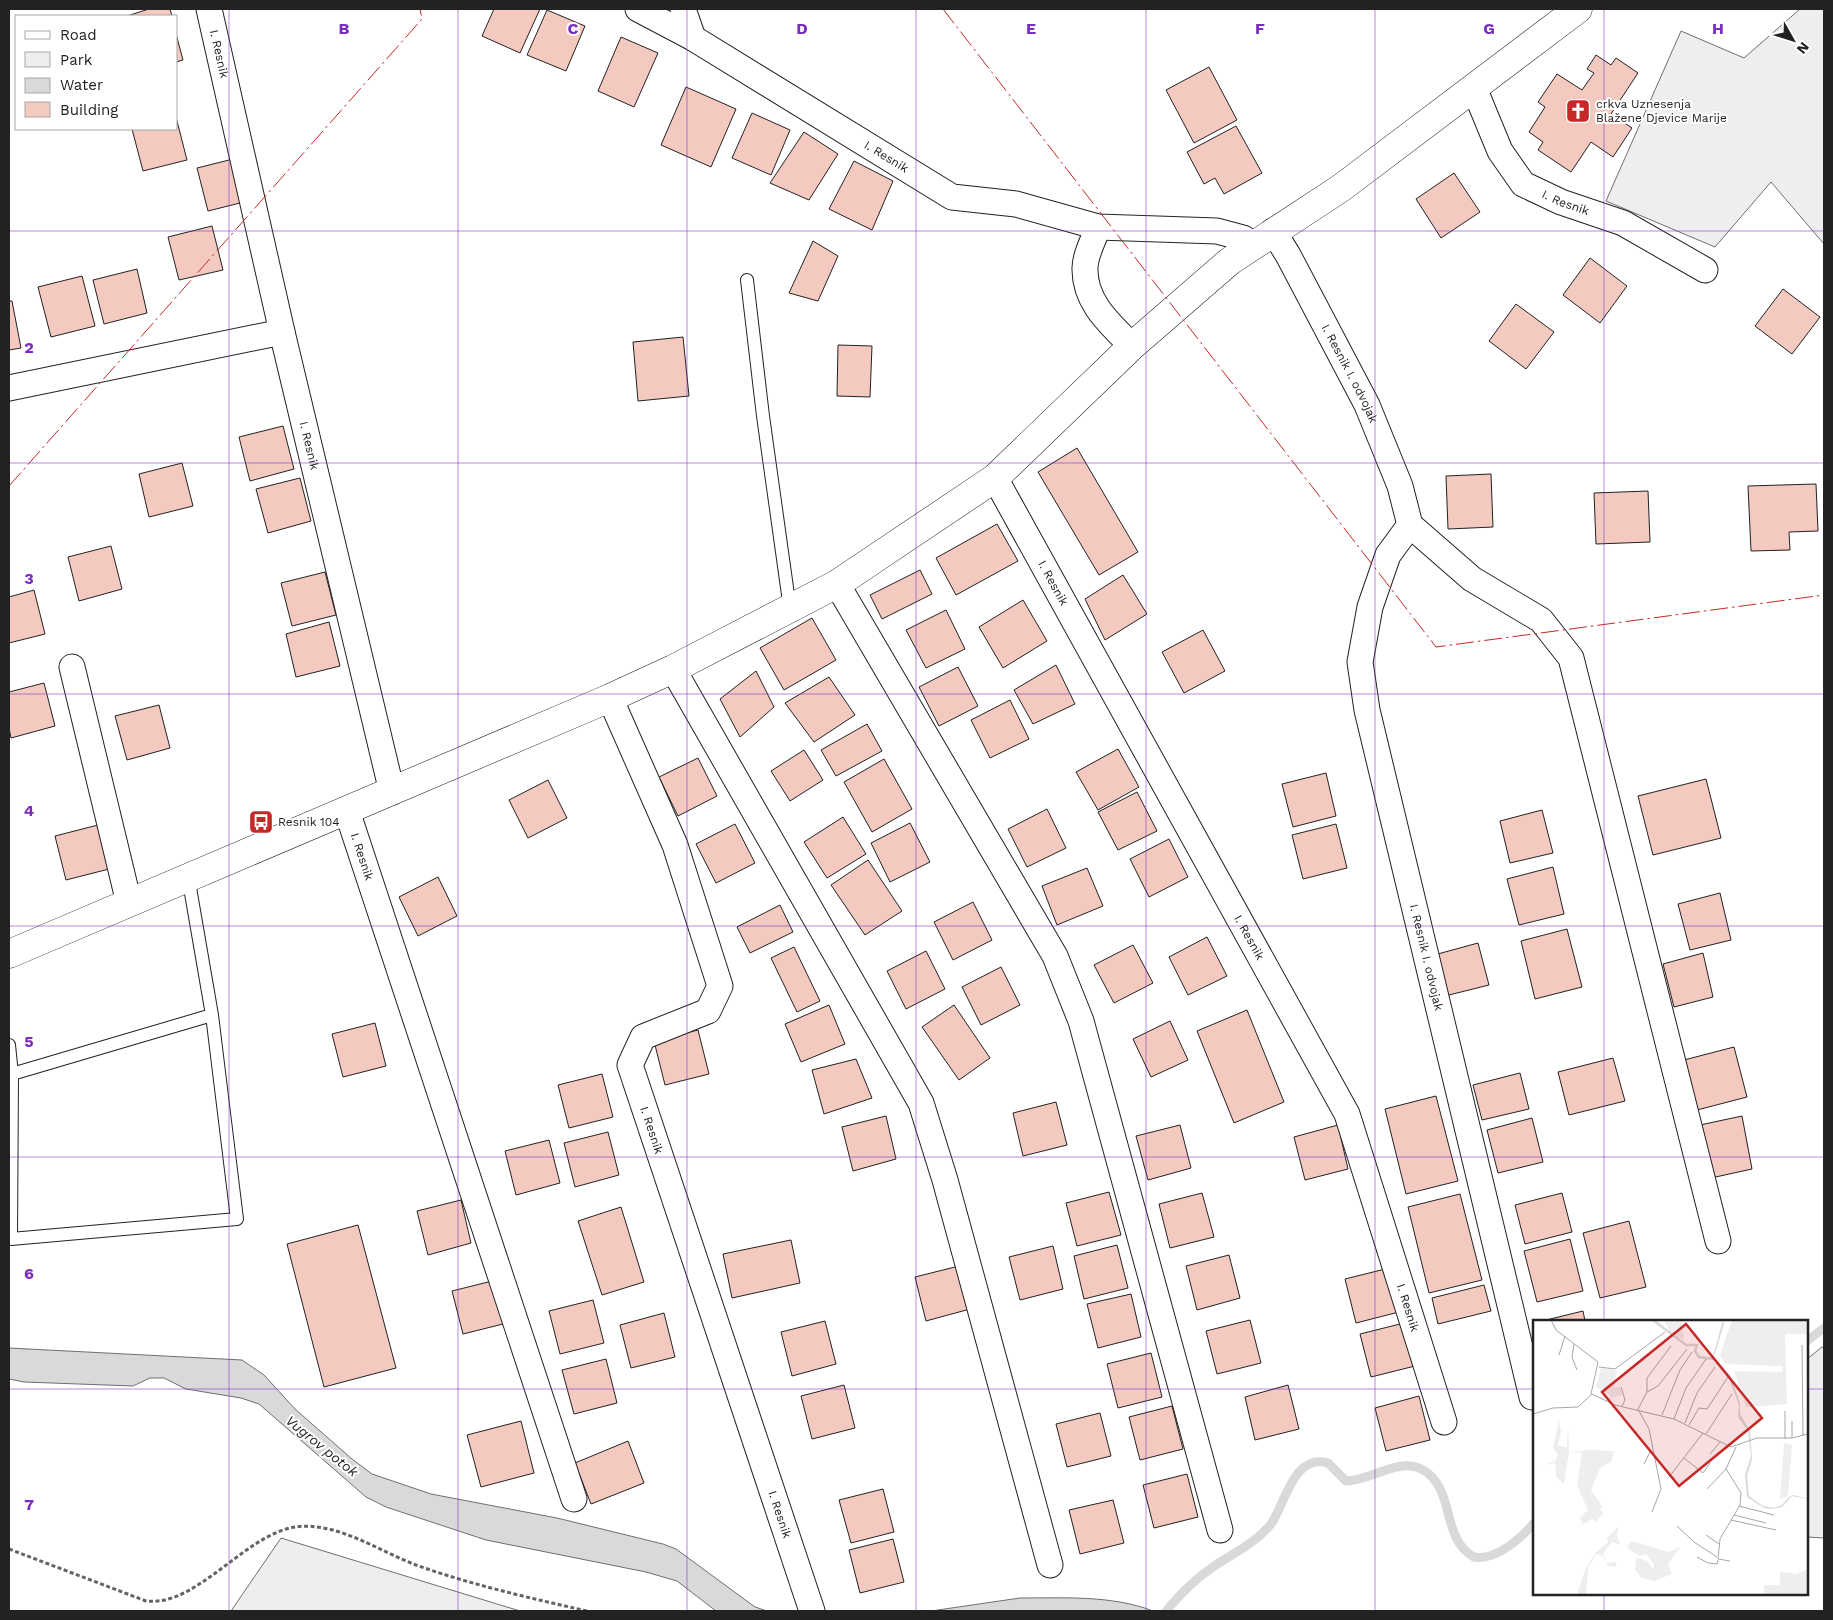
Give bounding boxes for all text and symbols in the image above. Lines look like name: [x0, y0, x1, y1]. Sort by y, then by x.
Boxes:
legend: [15, 15, 178, 130]
north arrow: [1768, 15, 1818, 65]
text: B: [339, 19, 350, 38]
text: C: [568, 19, 579, 38]
text: D: [796, 19, 808, 38]
text: E: [1026, 19, 1036, 38]
text: F: [1255, 19, 1265, 38]
text: G: [1483, 19, 1495, 38]
text: H: [1712, 19, 1724, 38]
text: Road: [60, 26, 97, 44]
street label: I. Resnik: [207, 28, 231, 80]
text: N: [1794, 39, 1813, 57]
text: Park: [60, 51, 93, 69]
text: Water: [60, 76, 103, 94]
place label: crkva Uznesenja Blažene Djevice Marije: [1596, 97, 1727, 125]
church icon: crkva Uznesenja Blažene Djevice Marije: [1565, 98, 1591, 124]
text: Building: [60, 101, 118, 119]
street label: I. Resnik: [862, 138, 911, 176]
street label: I. Resnik: [1540, 187, 1591, 218]
street label: I. Resnik I. odvojak: [1319, 322, 1381, 425]
text: 2: [24, 338, 34, 357]
street label: I. Resnik: [297, 420, 322, 471]
street label: I. Resnik: [1035, 558, 1071, 608]
text: 3: [24, 569, 34, 588]
text: 4: [24, 801, 34, 820]
bus stop icon: Resnik 104: [248, 809, 274, 835]
place label: Resnik 104: [278, 815, 340, 829]
street label: I. Resnik: [348, 831, 376, 882]
street label: I. Resnik I. odvojak: [1407, 903, 1446, 1012]
street label: I. Resnik: [1231, 912, 1267, 962]
text: 5: [24, 1032, 34, 1051]
street label: I. Resnik: [637, 1105, 666, 1156]
text: 6: [24, 1264, 34, 1283]
street label: I. Resnik: [1394, 1282, 1422, 1334]
inset map: [1533, 1320, 1808, 1595]
water label: Vugrov potok: [283, 1412, 362, 1480]
street label: I. Resnik: [765, 1489, 794, 1540]
text: 7: [24, 1495, 34, 1514]

